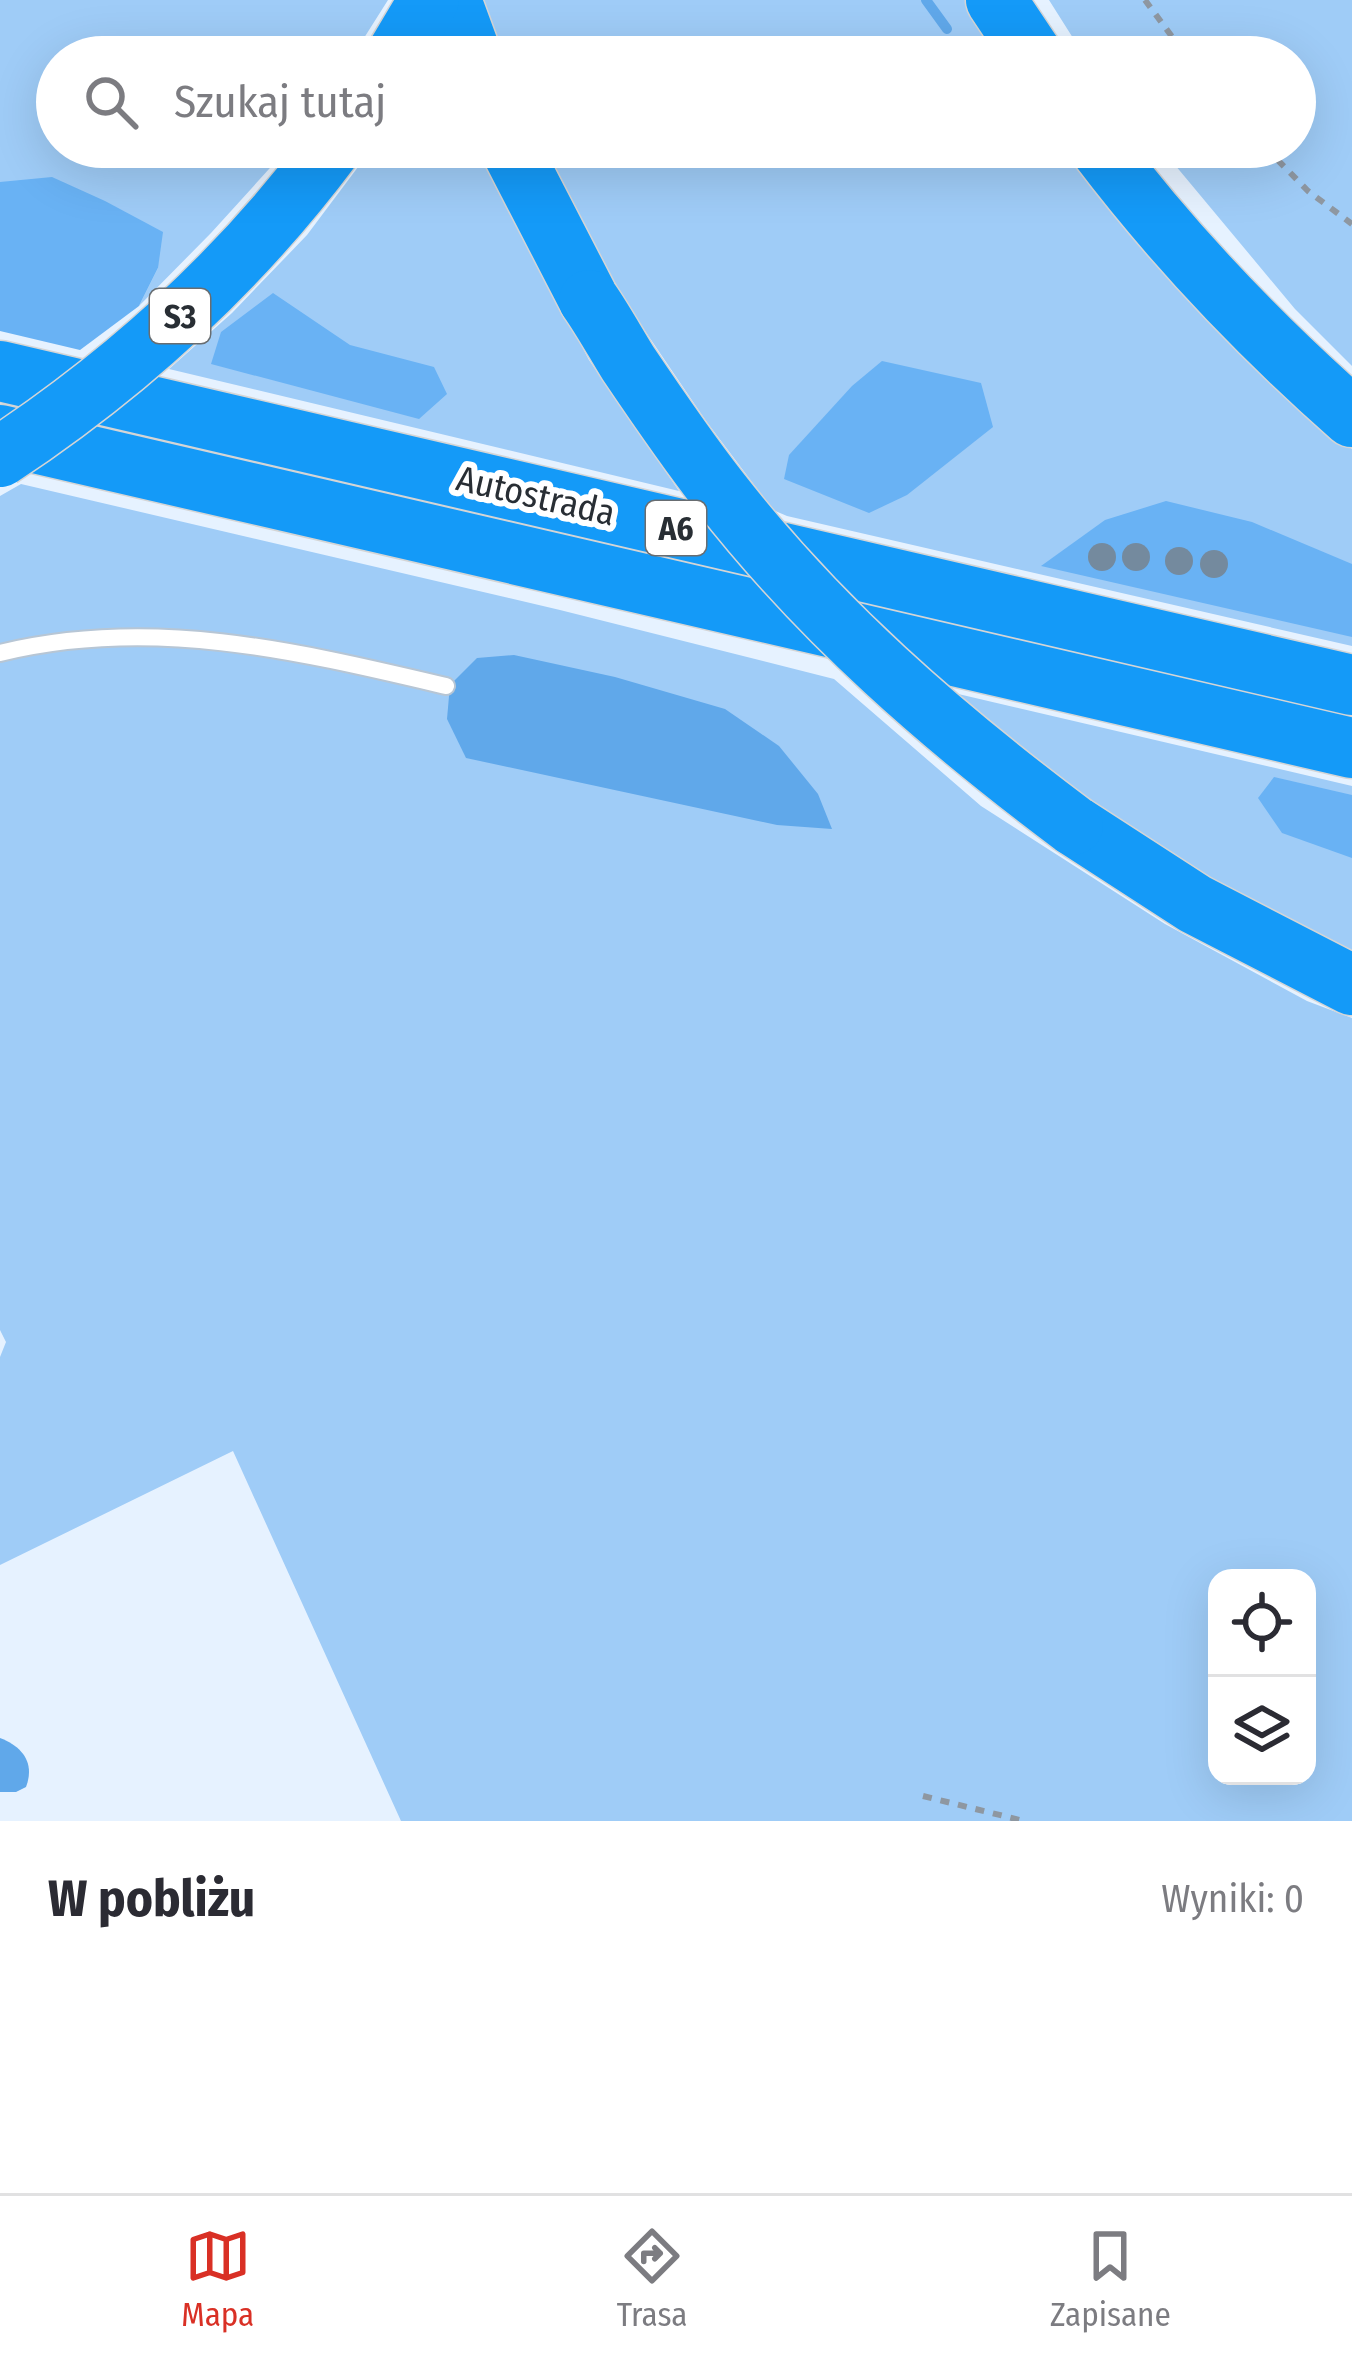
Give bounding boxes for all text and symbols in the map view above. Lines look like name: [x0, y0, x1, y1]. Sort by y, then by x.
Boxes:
search box: [36, 36, 1316, 168]
icon: search: [78, 69, 144, 135]
text: Szukaj tutaj: [174, 75, 386, 129]
road number: S3: [150, 289, 210, 343]
street label: Autostrada: [452, 456, 619, 536]
road number: A6: [646, 501, 706, 555]
map controls: [1208, 1569, 1316, 1785]
button: locate: [1208, 1569, 1316, 1677]
button: layers: [1208, 1677, 1316, 1785]
text: W pobliżu: [48, 1868, 255, 1930]
text: Wyniki: 0: [1161, 1876, 1304, 1922]
tab: Mapa: [181, 2223, 254, 2335]
tab: Trasa: [617, 2223, 687, 2335]
tab: Zapisane: [1050, 2223, 1171, 2335]

